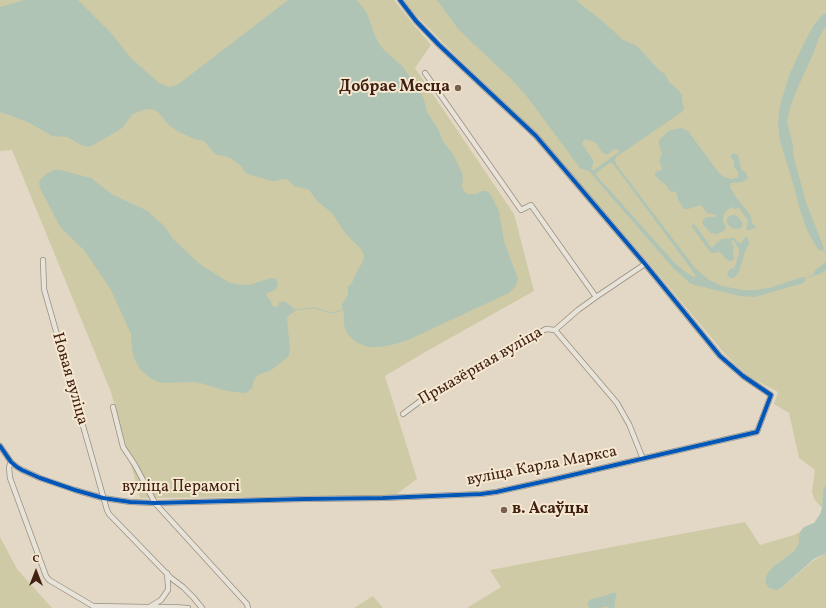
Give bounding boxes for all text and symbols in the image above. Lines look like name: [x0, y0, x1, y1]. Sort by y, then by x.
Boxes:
place label: Добрае Месца: [339, 78, 450, 98]
marker: Добрае Месца: [453, 83, 463, 93]
street label: Прыазёрная вуліца: [415, 324, 547, 410]
street label: Новая вуліца: [47, 331, 91, 427]
street label: вуліца Карла Маркса: [465, 443, 619, 491]
street label: вуліца Перамогі: [122, 478, 240, 498]
place label: в. Асаўцы: [512, 500, 589, 520]
marker: в. Асаўцы: [499, 505, 509, 515]
north arrow: [16, 552, 56, 592]
text: С: [32, 552, 40, 567]

